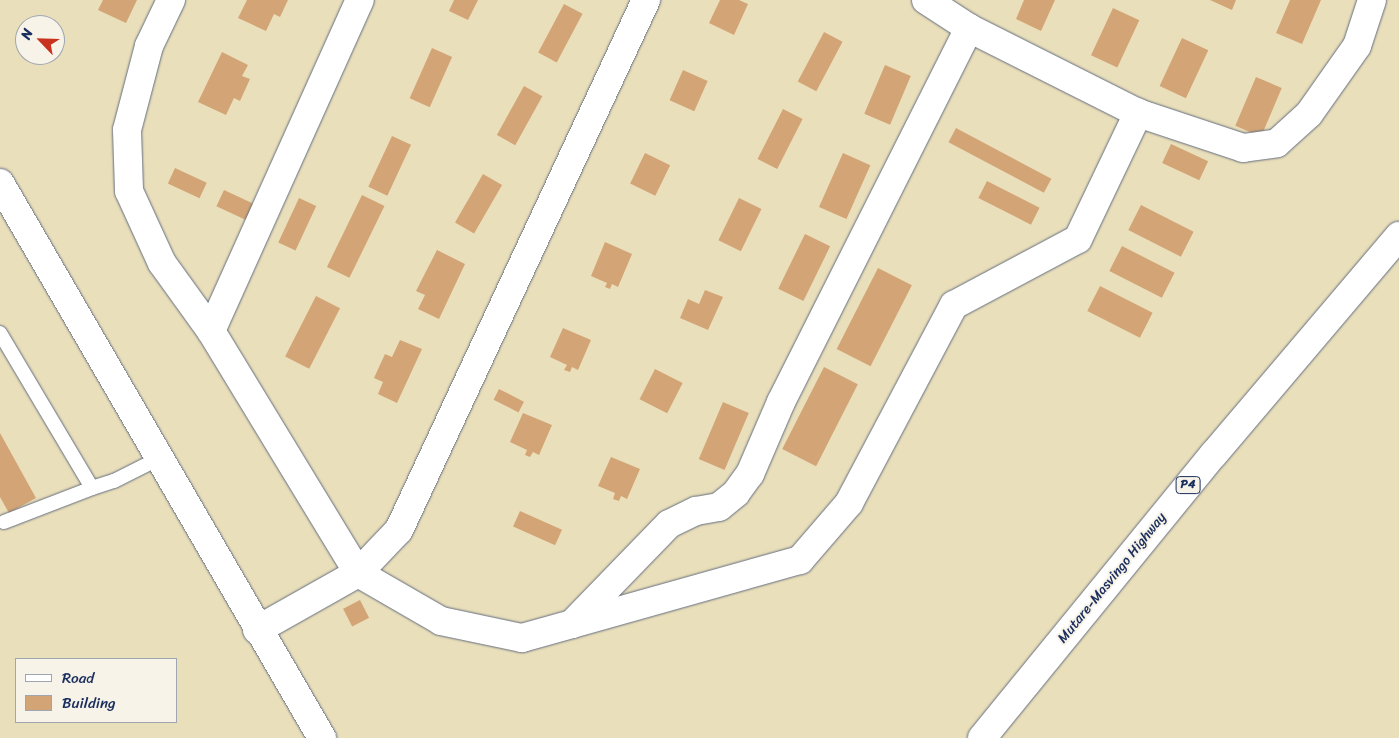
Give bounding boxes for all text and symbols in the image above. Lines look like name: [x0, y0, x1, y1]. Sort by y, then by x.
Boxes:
north arrow: [15, 15, 65, 65]
text: N: [13, 25, 40, 44]
road number: P4: [1176, 476, 1200, 494]
street label: Mutare-Masvingo Highway: [1054, 509, 1170, 647]
legend: [15, 658, 178, 723]
text: Road: [62, 665, 94, 691]
text: Building: [62, 690, 116, 716]

